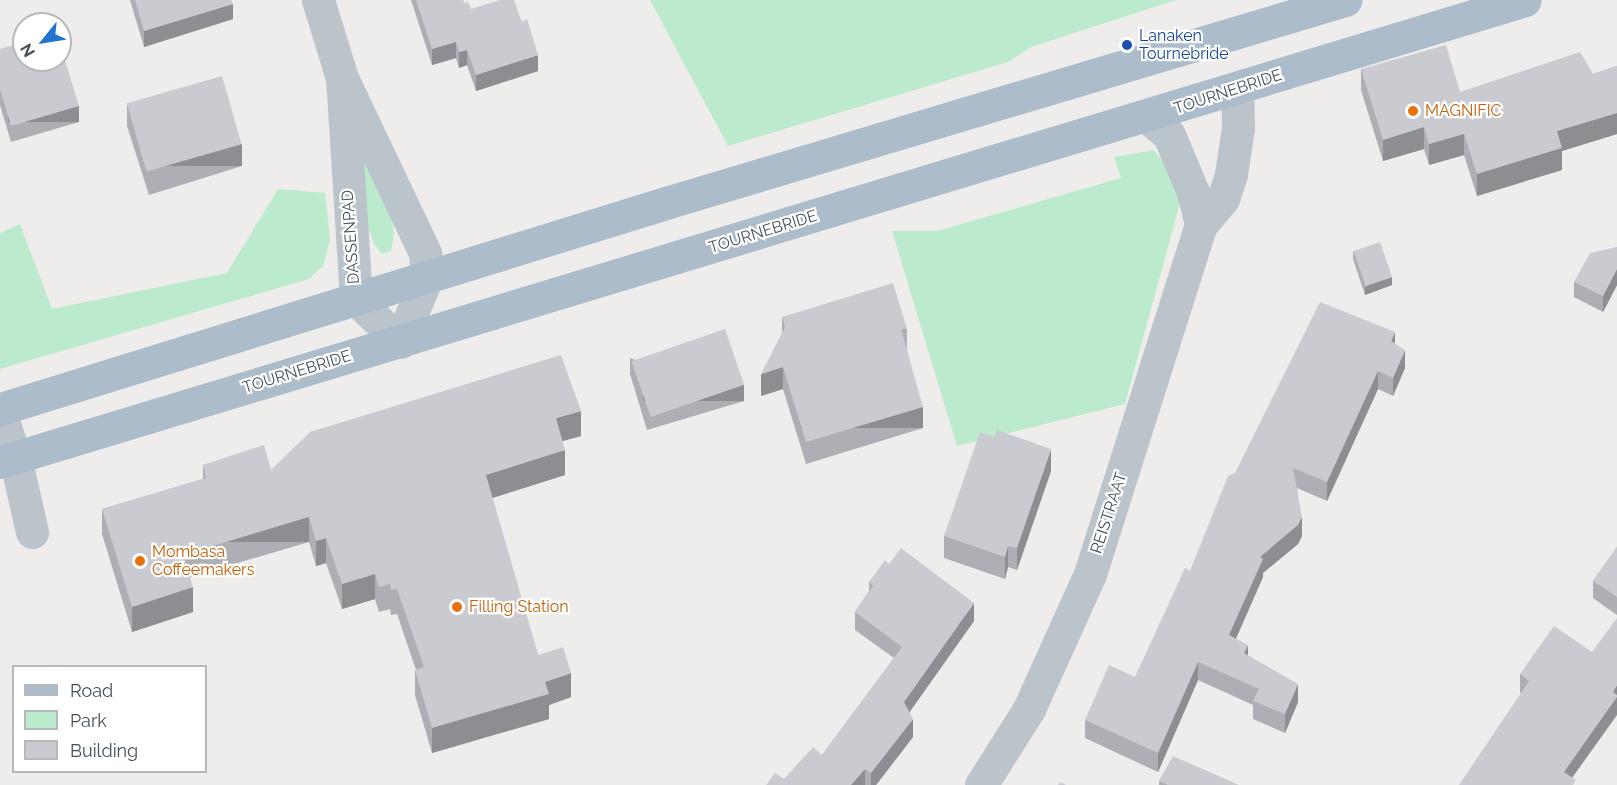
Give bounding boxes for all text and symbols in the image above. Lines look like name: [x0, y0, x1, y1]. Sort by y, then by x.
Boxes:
north arrow: [12, 12, 72, 72]
place label: Lanaken Tournebride: [1139, 26, 1229, 64]
marker: Lanaken Tournebride: [1120, 38, 1134, 52]
text: N: [16, 40, 39, 60]
street label: TOURNEBRIDE: [1172, 66, 1284, 118]
place label: MAGNIFIC: [1425, 101, 1502, 121]
marker: MAGNIFIC: [1406, 104, 1420, 118]
street label: DASSENPAD: [338, 189, 364, 285]
street label: TOURNEBRIDE: [707, 206, 819, 258]
street label: TOURNEBRIDE: [241, 346, 353, 398]
street label: REISTRAAT: [1087, 470, 1131, 556]
place label: Mombasa Coffeemakers: [152, 542, 254, 580]
marker: Mombasa Coffeemakers: [133, 554, 147, 568]
place label: Filling Station: [469, 597, 569, 617]
marker: Filling Station: [450, 600, 464, 614]
legend: [12, 665, 207, 773]
text: Road: [70, 680, 113, 701]
text: Park: [70, 710, 107, 731]
text: Building: [70, 740, 138, 761]

